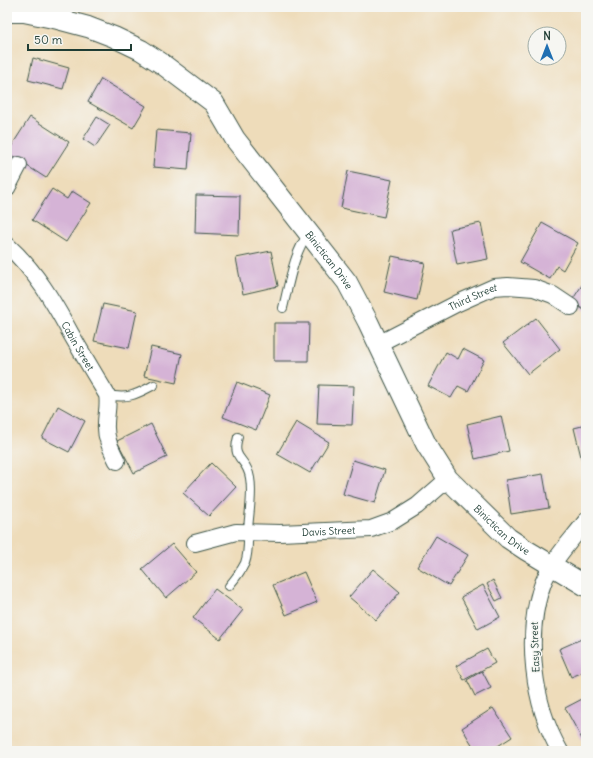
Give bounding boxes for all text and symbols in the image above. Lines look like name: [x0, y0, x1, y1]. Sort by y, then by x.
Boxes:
scale bar: [28, 26, 131, 52]
north arrow: [527, 26, 567, 66]
text: N: [543, 29, 551, 43]
text: 50 m: [34, 32, 63, 47]
street label: Binictican Drive: [303, 228, 356, 291]
street label: Third Street: [446, 280, 498, 313]
street label: Cabin Street: [59, 319, 98, 374]
street label: Binictican Drive: [471, 502, 532, 557]
street label: Davis Street: [301, 523, 356, 539]
street label: Easy Street: [528, 621, 542, 673]

